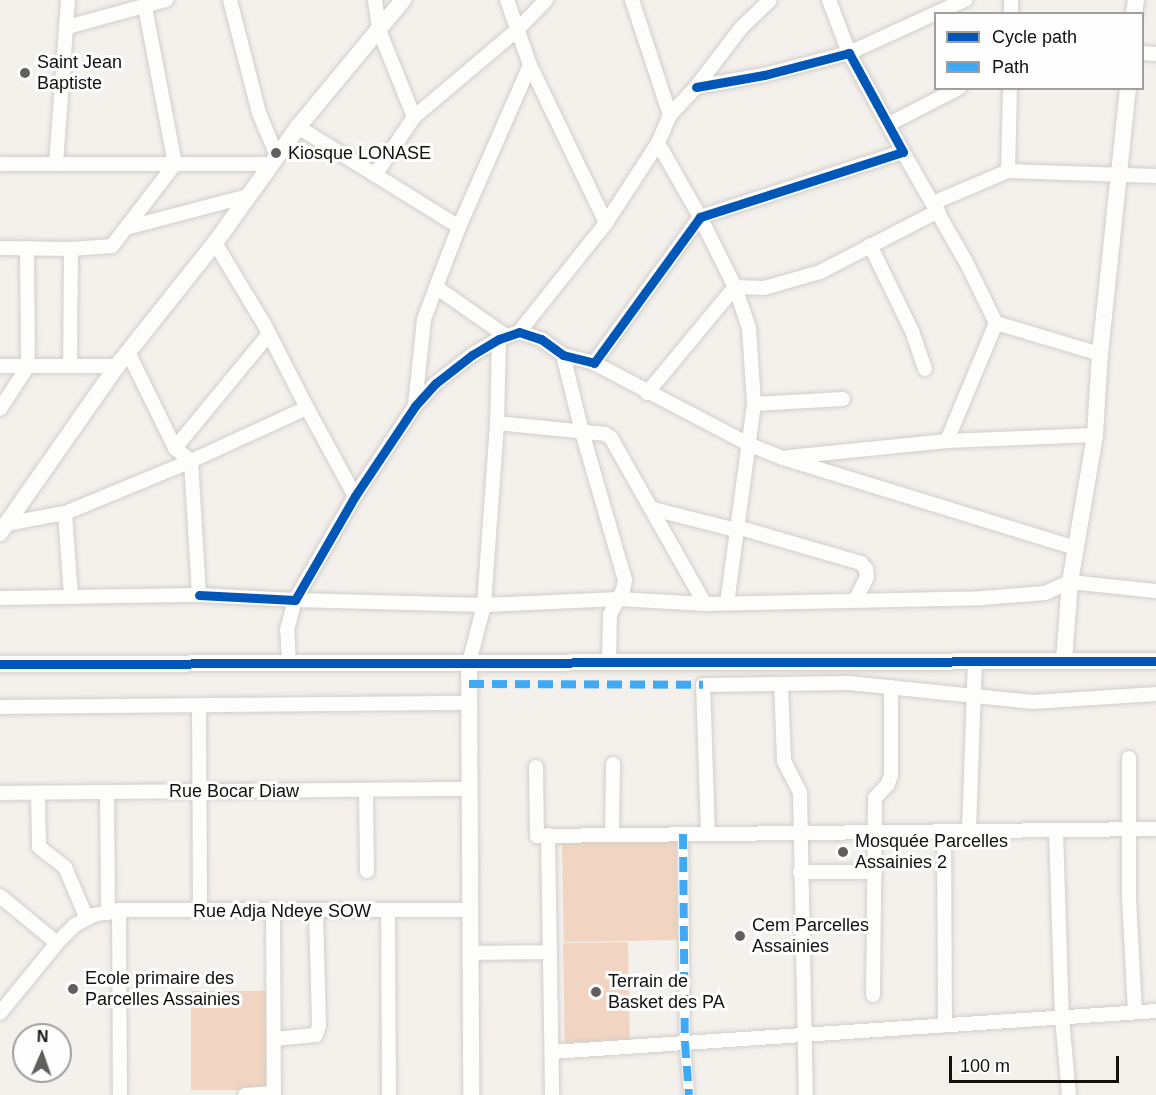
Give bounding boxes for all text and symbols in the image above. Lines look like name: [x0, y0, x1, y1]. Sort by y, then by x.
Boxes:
legend: [934, 12, 1144, 90]
text: Cycle path: [992, 27, 1077, 47]
place label: Saint Jean Baptiste: [37, 52, 122, 94]
text: Path: [992, 57, 1029, 77]
marker: Saint Jean Baptiste: [18, 66, 32, 80]
place label: Kiosque LONASE: [288, 142, 431, 164]
marker: Kiosque LONASE: [269, 146, 283, 160]
street label: Rue Bocar Diaw: [169, 780, 299, 802]
place label: Mosquée Parcelles Assainies 2: [855, 831, 1008, 874]
marker: Mosquée Parcelles Assainies 2: [836, 845, 850, 859]
street label: Rue Adja Ndeye SOW: [192, 900, 372, 922]
place label: Cem Parcelles Assainies: [752, 915, 869, 958]
marker: Cem Parcelles Assainies: [733, 929, 747, 943]
place label: Ecole primaire des Parcelles Assainies: [85, 968, 241, 1010]
place label: Terrain de Basket des PA: [608, 971, 725, 1014]
marker: Ecole primaire des Parcelles Assainies: [66, 982, 80, 996]
marker: Terrain de Basket des PA: [589, 985, 603, 999]
north arrow: [12, 1023, 72, 1083]
text: N: [37, 1028, 49, 1045]
scale bar: [952, 1044, 1122, 1082]
text: 100 m: [960, 1056, 1010, 1076]

